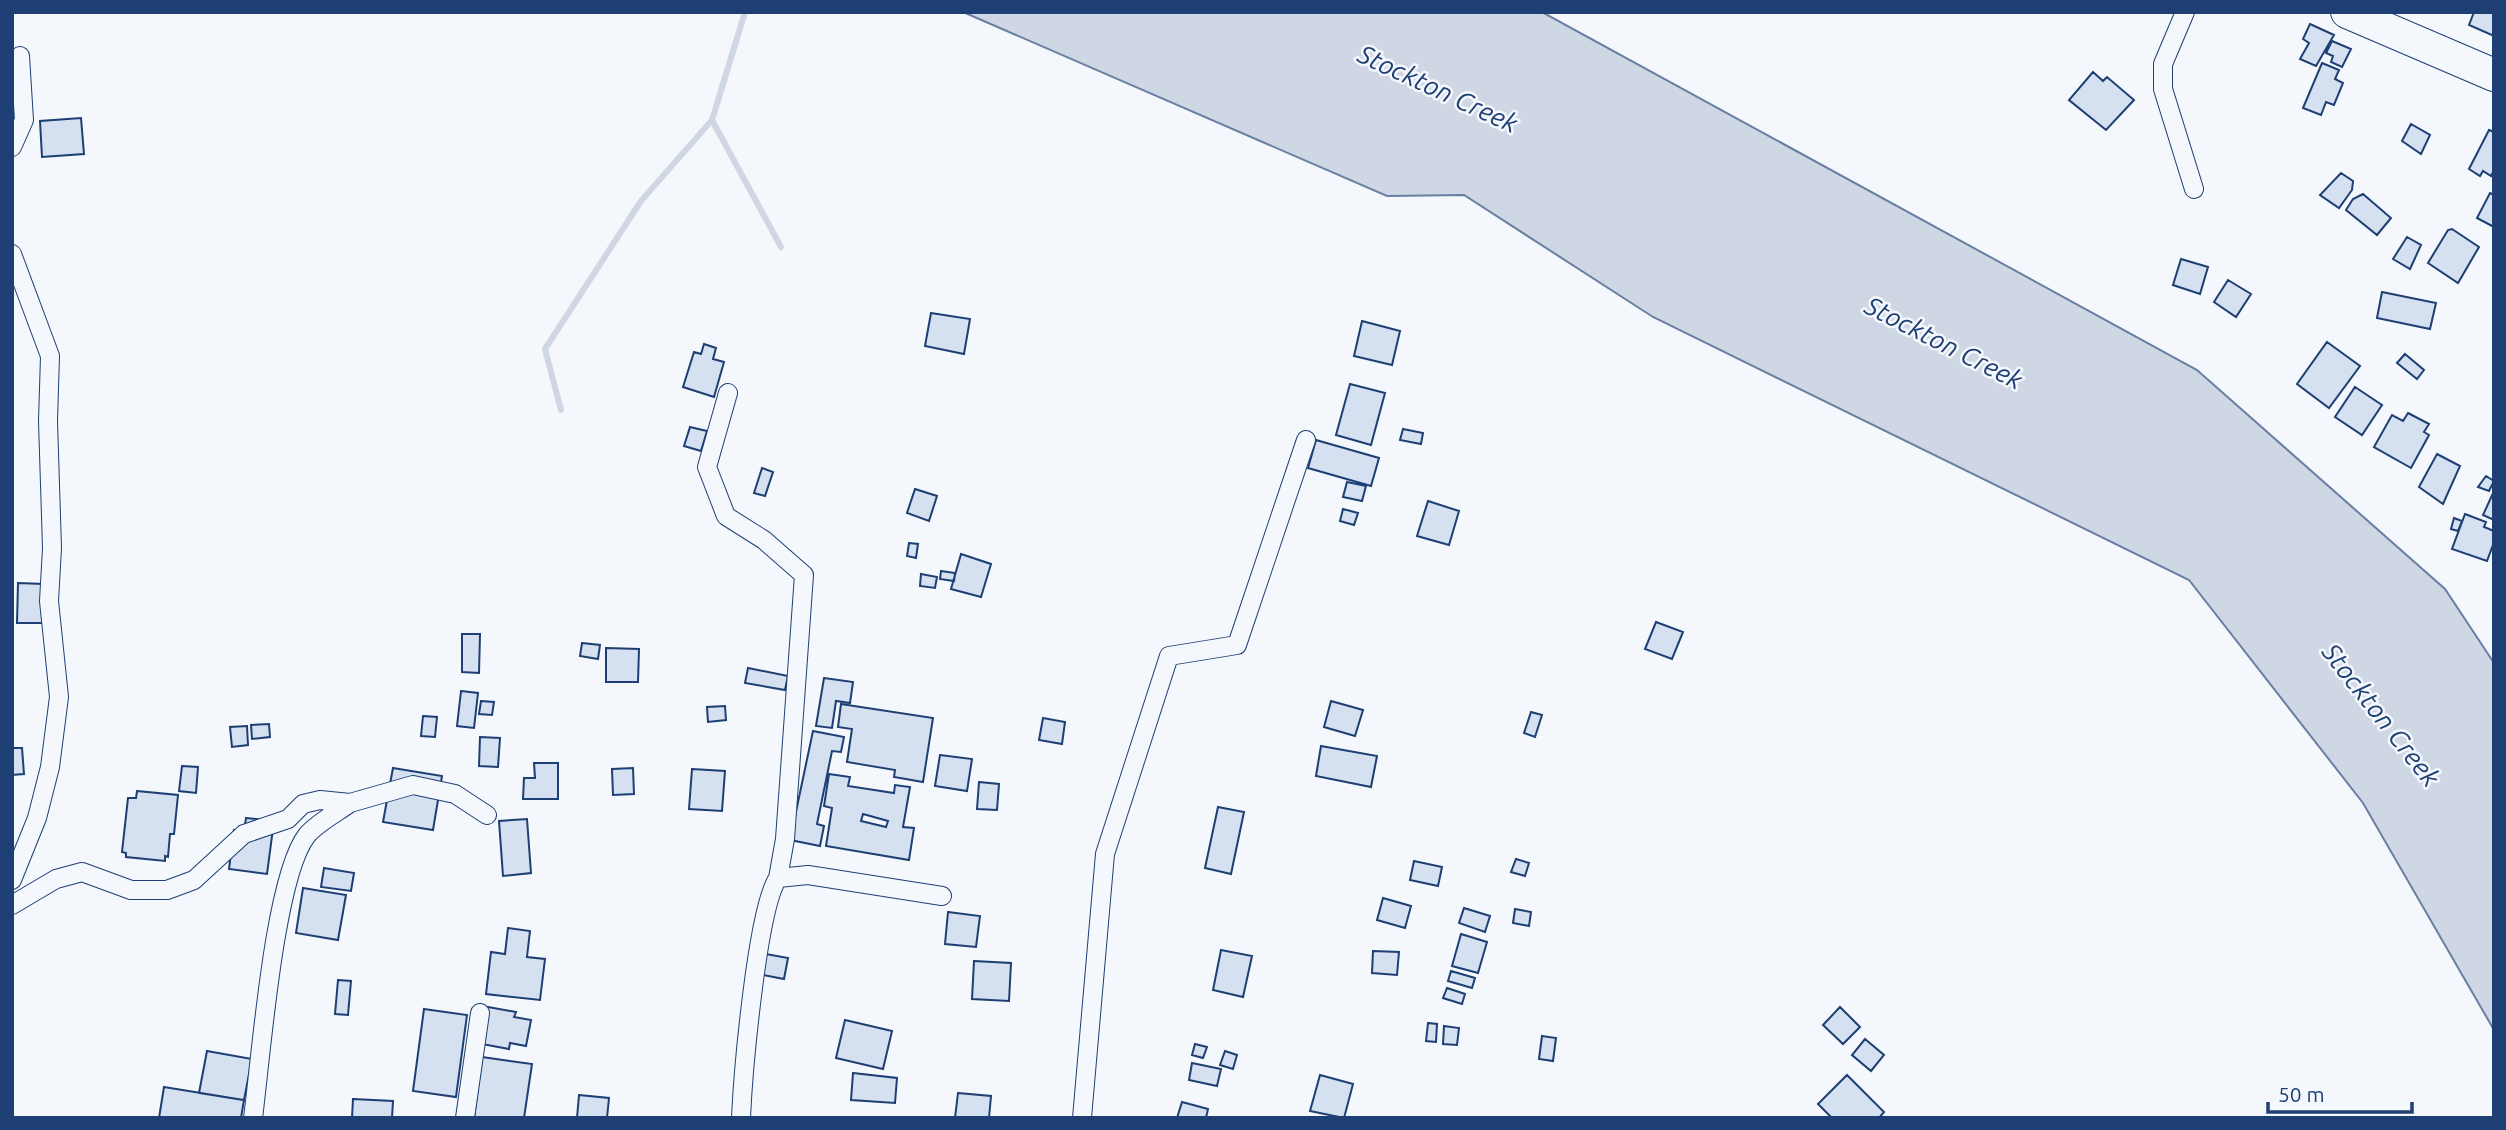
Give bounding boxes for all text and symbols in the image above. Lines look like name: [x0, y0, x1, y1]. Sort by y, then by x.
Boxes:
water label: Stockton Creek: [1353, 38, 1523, 139]
water label: Stockton Creek: [1860, 290, 2028, 395]
water label: Stockton Creek: [2316, 637, 2446, 792]
scale bar: [2268, 1070, 2412, 1114]
text: 50 m: [2278, 1082, 2325, 1106]

